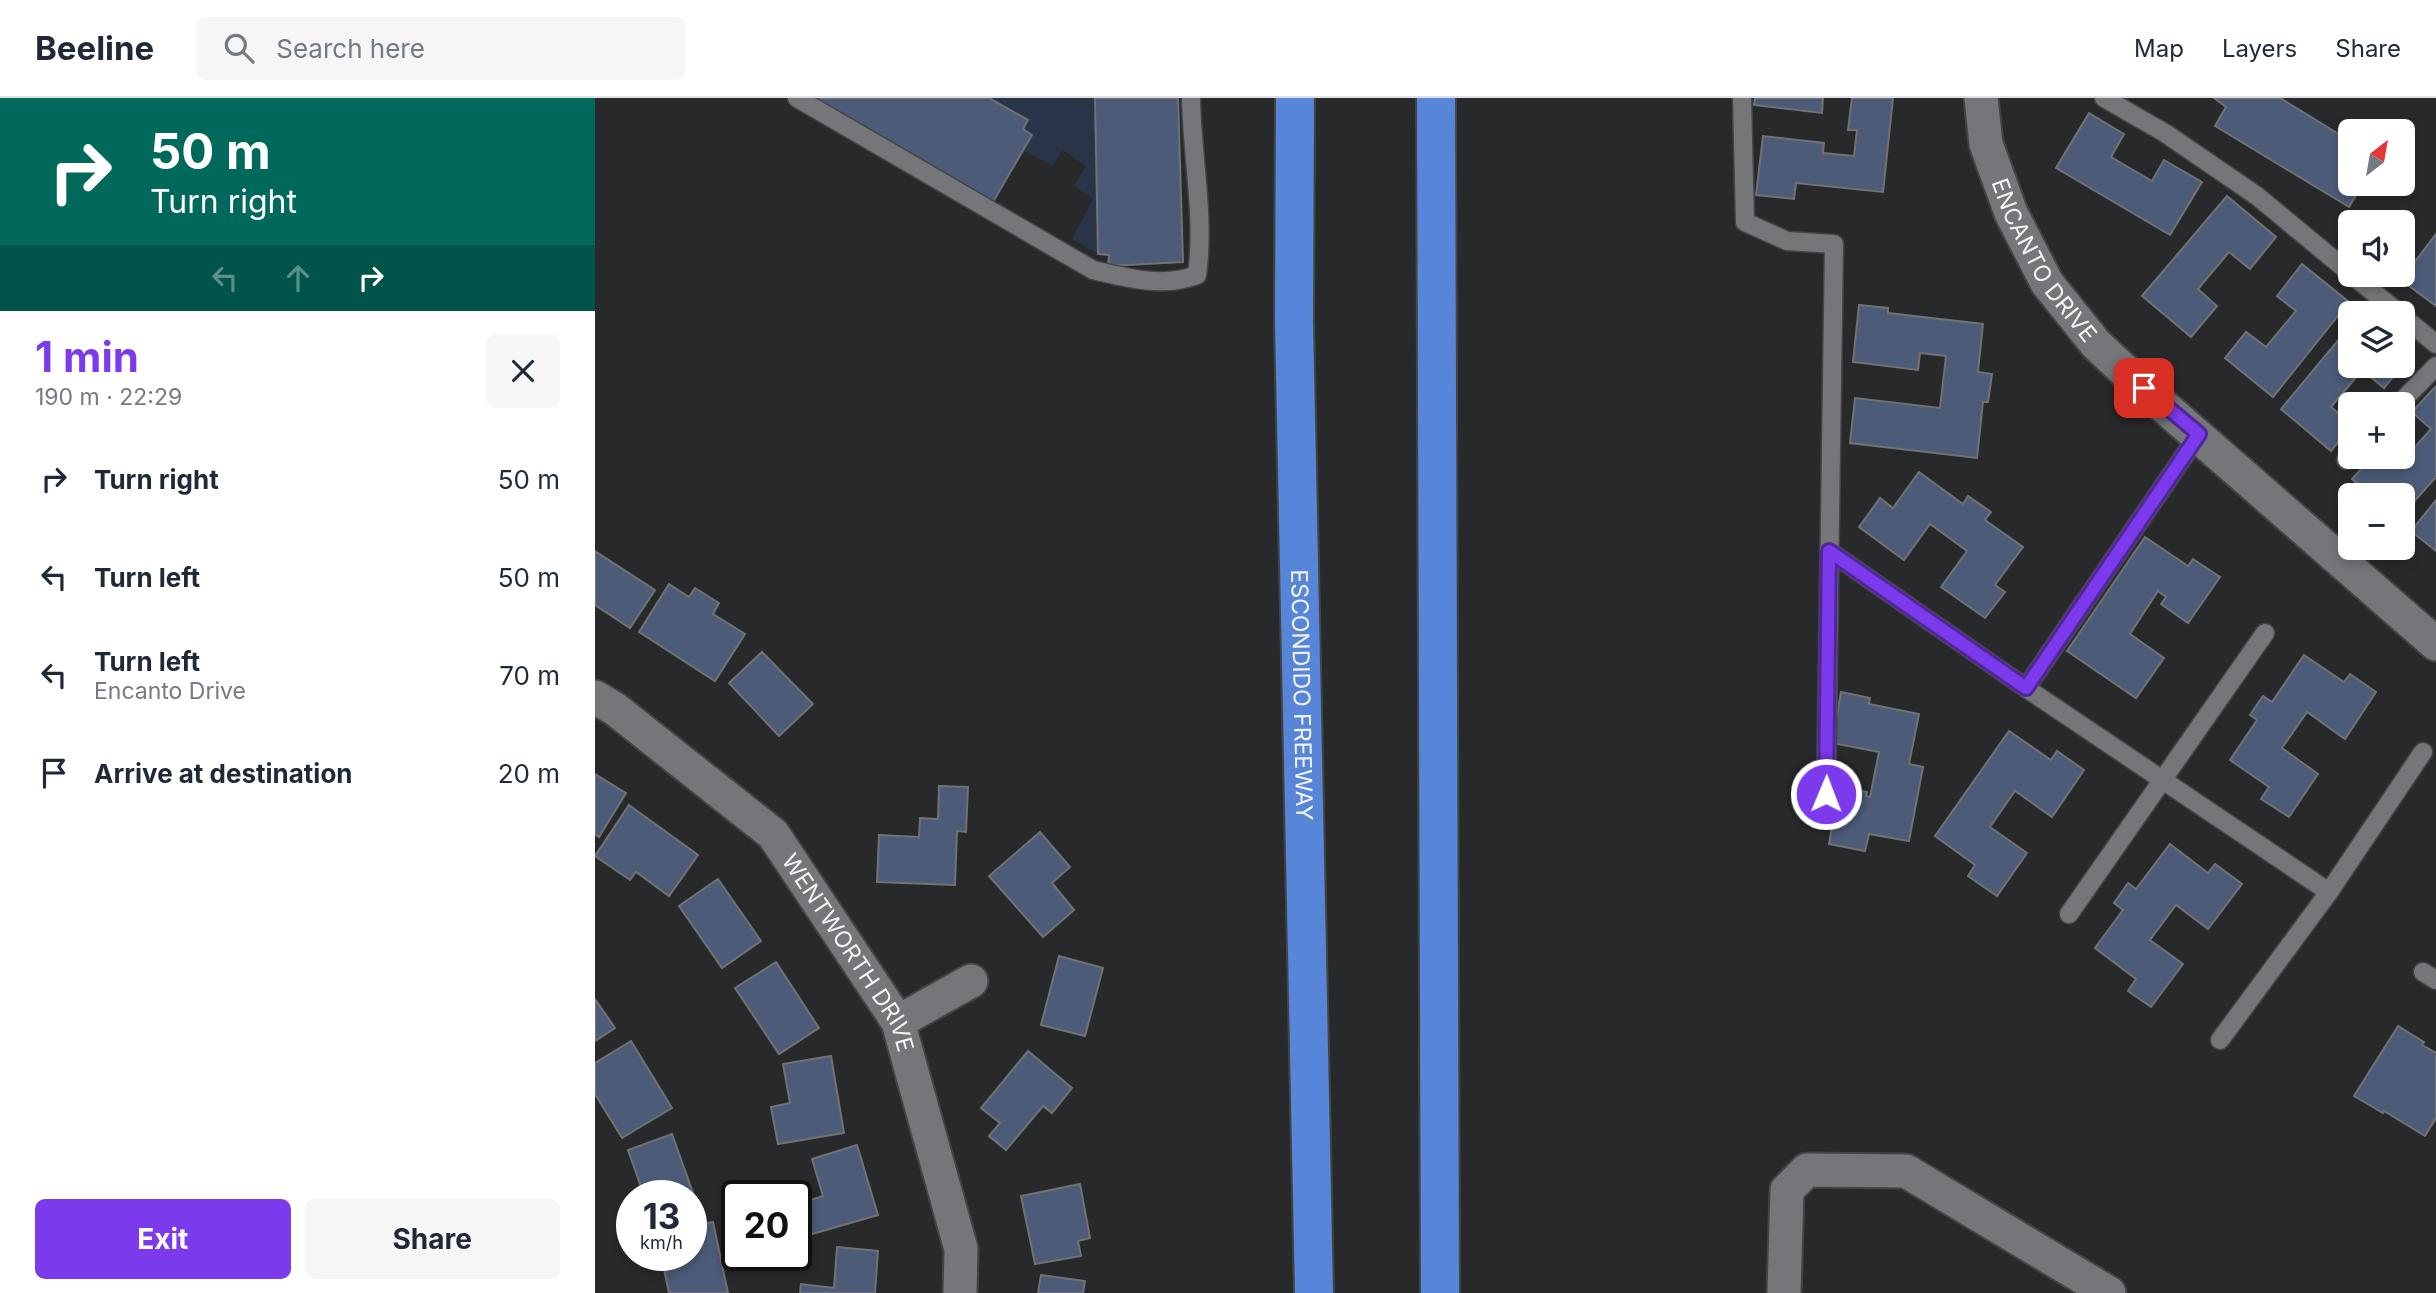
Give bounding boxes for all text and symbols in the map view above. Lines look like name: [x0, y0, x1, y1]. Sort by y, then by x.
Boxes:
search box: [196, 17, 686, 80]
text: Beeline: [35, 28, 154, 68]
icon: search: [220, 29, 258, 67]
text: Search here: [276, 33, 425, 64]
text: Map: [2134, 34, 2184, 63]
text: Layers: [2222, 34, 2297, 63]
text: Share: [2335, 34, 2401, 63]
north arrow: [2338, 119, 2415, 196]
map controls: [2338, 119, 2415, 560]
text: 50 m: [150, 122, 271, 181]
icon: right: [35, 126, 126, 217]
street label: ENCANTO DRIVE: [1986, 175, 2103, 348]
text: Turn right: [150, 182, 297, 221]
button: sound: [2338, 210, 2415, 287]
icon: left: [206, 259, 244, 297]
icon: ahead: [279, 259, 317, 297]
icon: right: [352, 259, 390, 297]
button: layers: [2338, 301, 2415, 378]
text: 1 min: [35, 331, 139, 382]
button: close: [486, 334, 560, 408]
pin: [2114, 358, 2174, 418]
icon: arrive: [2125, 369, 2163, 407]
text: 190 m · 22:29: [35, 383, 182, 411]
button: +: [2338, 392, 2415, 469]
icon: right: [35, 460, 73, 498]
text: Turn right: [94, 464, 219, 495]
text: 50 m: [498, 464, 560, 495]
button: −: [2338, 483, 2415, 560]
icon: left: [35, 558, 73, 596]
text: Turn left: [94, 562, 200, 593]
text: 50 m: [498, 562, 560, 593]
street label: ESCONDIDO FREEWAY: [1285, 569, 1318, 821]
text: Turn left: [94, 646, 200, 677]
icon: left: [35, 656, 73, 694]
text: 70 m: [499, 660, 560, 691]
text: Encanto Drive: [94, 677, 246, 705]
icon: arrive: [35, 754, 73, 792]
position arrow: [1789, 757, 1863, 831]
text: Arrive at destination: [94, 758, 353, 789]
text: 20 m: [498, 758, 560, 789]
street label: WENTWORTH DRIVE: [776, 848, 920, 1055]
speed limit sign: 20: [721, 1180, 812, 1271]
text: 13: [643, 1195, 680, 1237]
button: Exit: [35, 1199, 291, 1279]
button: Share: [305, 1199, 560, 1279]
text: km/h: [640, 1232, 683, 1253]

